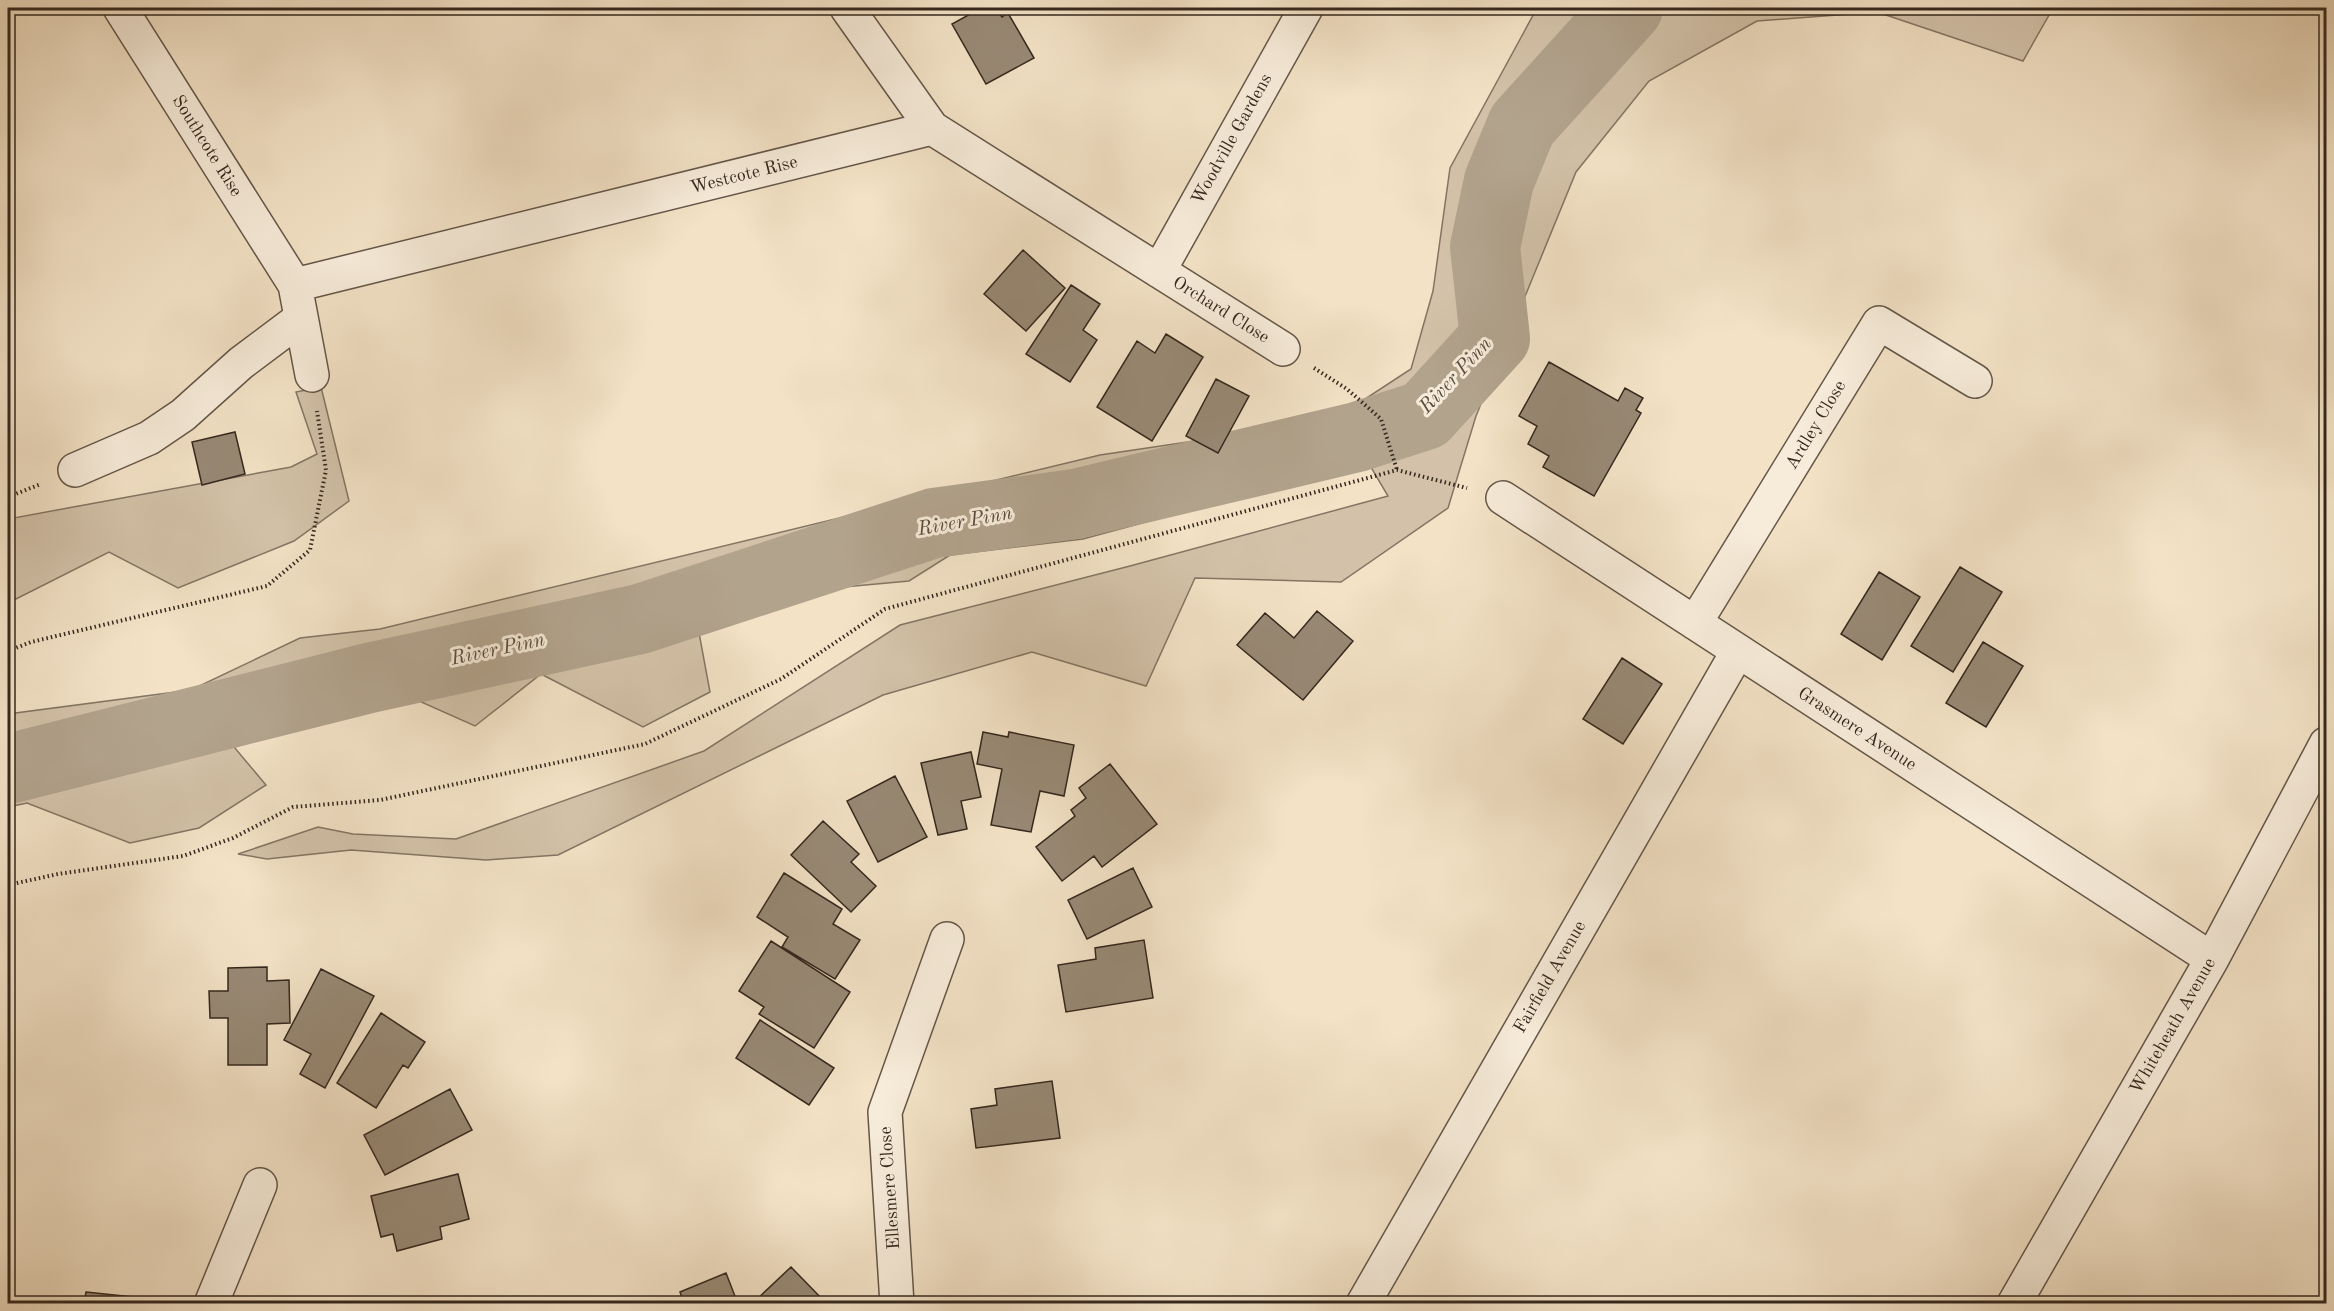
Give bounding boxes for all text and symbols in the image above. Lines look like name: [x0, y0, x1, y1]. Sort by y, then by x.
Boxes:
street label: Woodville Gardens: [1189, 70, 1276, 207]
street label: Southcote Rise: [169, 92, 245, 200]
street label: Westcote Rise: [688, 153, 800, 197]
street label: Orchard Close: [1169, 273, 1273, 347]
water label: River Pinn: [1415, 334, 1496, 418]
street label: Ardley Close: [1782, 377, 1850, 473]
water label: River Pinn: [915, 504, 1014, 540]
water label: River Pinn: [448, 630, 547, 670]
street label: Grasmere Avenue: [1794, 684, 1920, 774]
street label: Fairfield Avenue: [1511, 918, 1589, 1036]
street label: Whiteheath Avenue: [2127, 955, 2219, 1097]
street label: Ellesmere Close: [877, 1126, 903, 1250]

